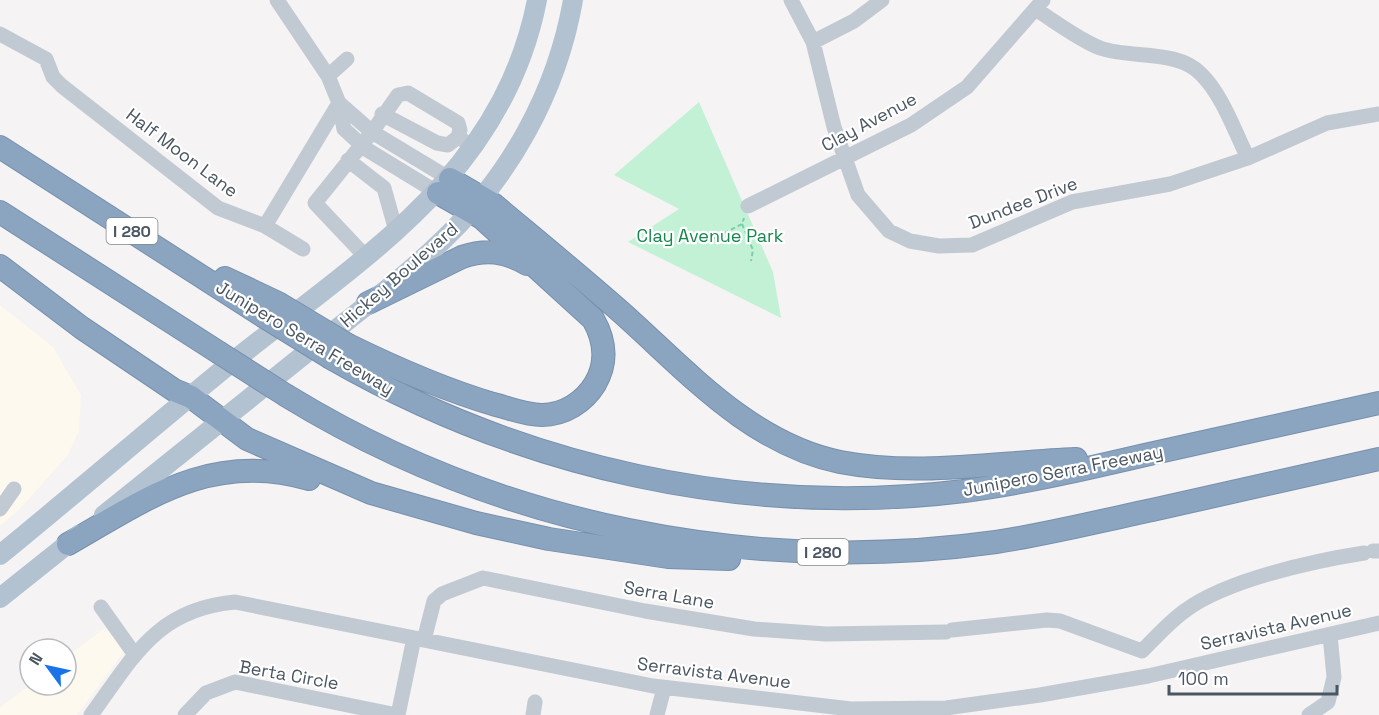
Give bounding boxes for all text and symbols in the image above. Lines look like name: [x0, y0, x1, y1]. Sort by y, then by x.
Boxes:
street label: Clay Avenue: [817, 87, 921, 156]
street label: Half Moon Lane: [122, 103, 243, 202]
street label: Dundee Drive: [965, 171, 1080, 234]
street label: Hickey Boulevard: [335, 217, 462, 332]
road number: I 280: [106, 218, 158, 244]
park label: Clay Avenue Park: [636, 224, 784, 247]
street label: Junipero Serra Freeway: [212, 275, 399, 400]
street label: Junipero Serra Freeway: [961, 440, 1165, 501]
road number: I 280: [798, 539, 848, 565]
street label: Serra Lane: [622, 575, 716, 614]
street label: Serravista Avenue: [1198, 598, 1354, 655]
north arrow: [18, 637, 78, 697]
text: N: [24, 649, 48, 669]
street label: Serravista Avenue: [636, 652, 792, 693]
street label: Berta Circle: [237, 654, 341, 695]
scale bar: [1169, 658, 1337, 696]
text: 100 m: [1178, 667, 1229, 690]

